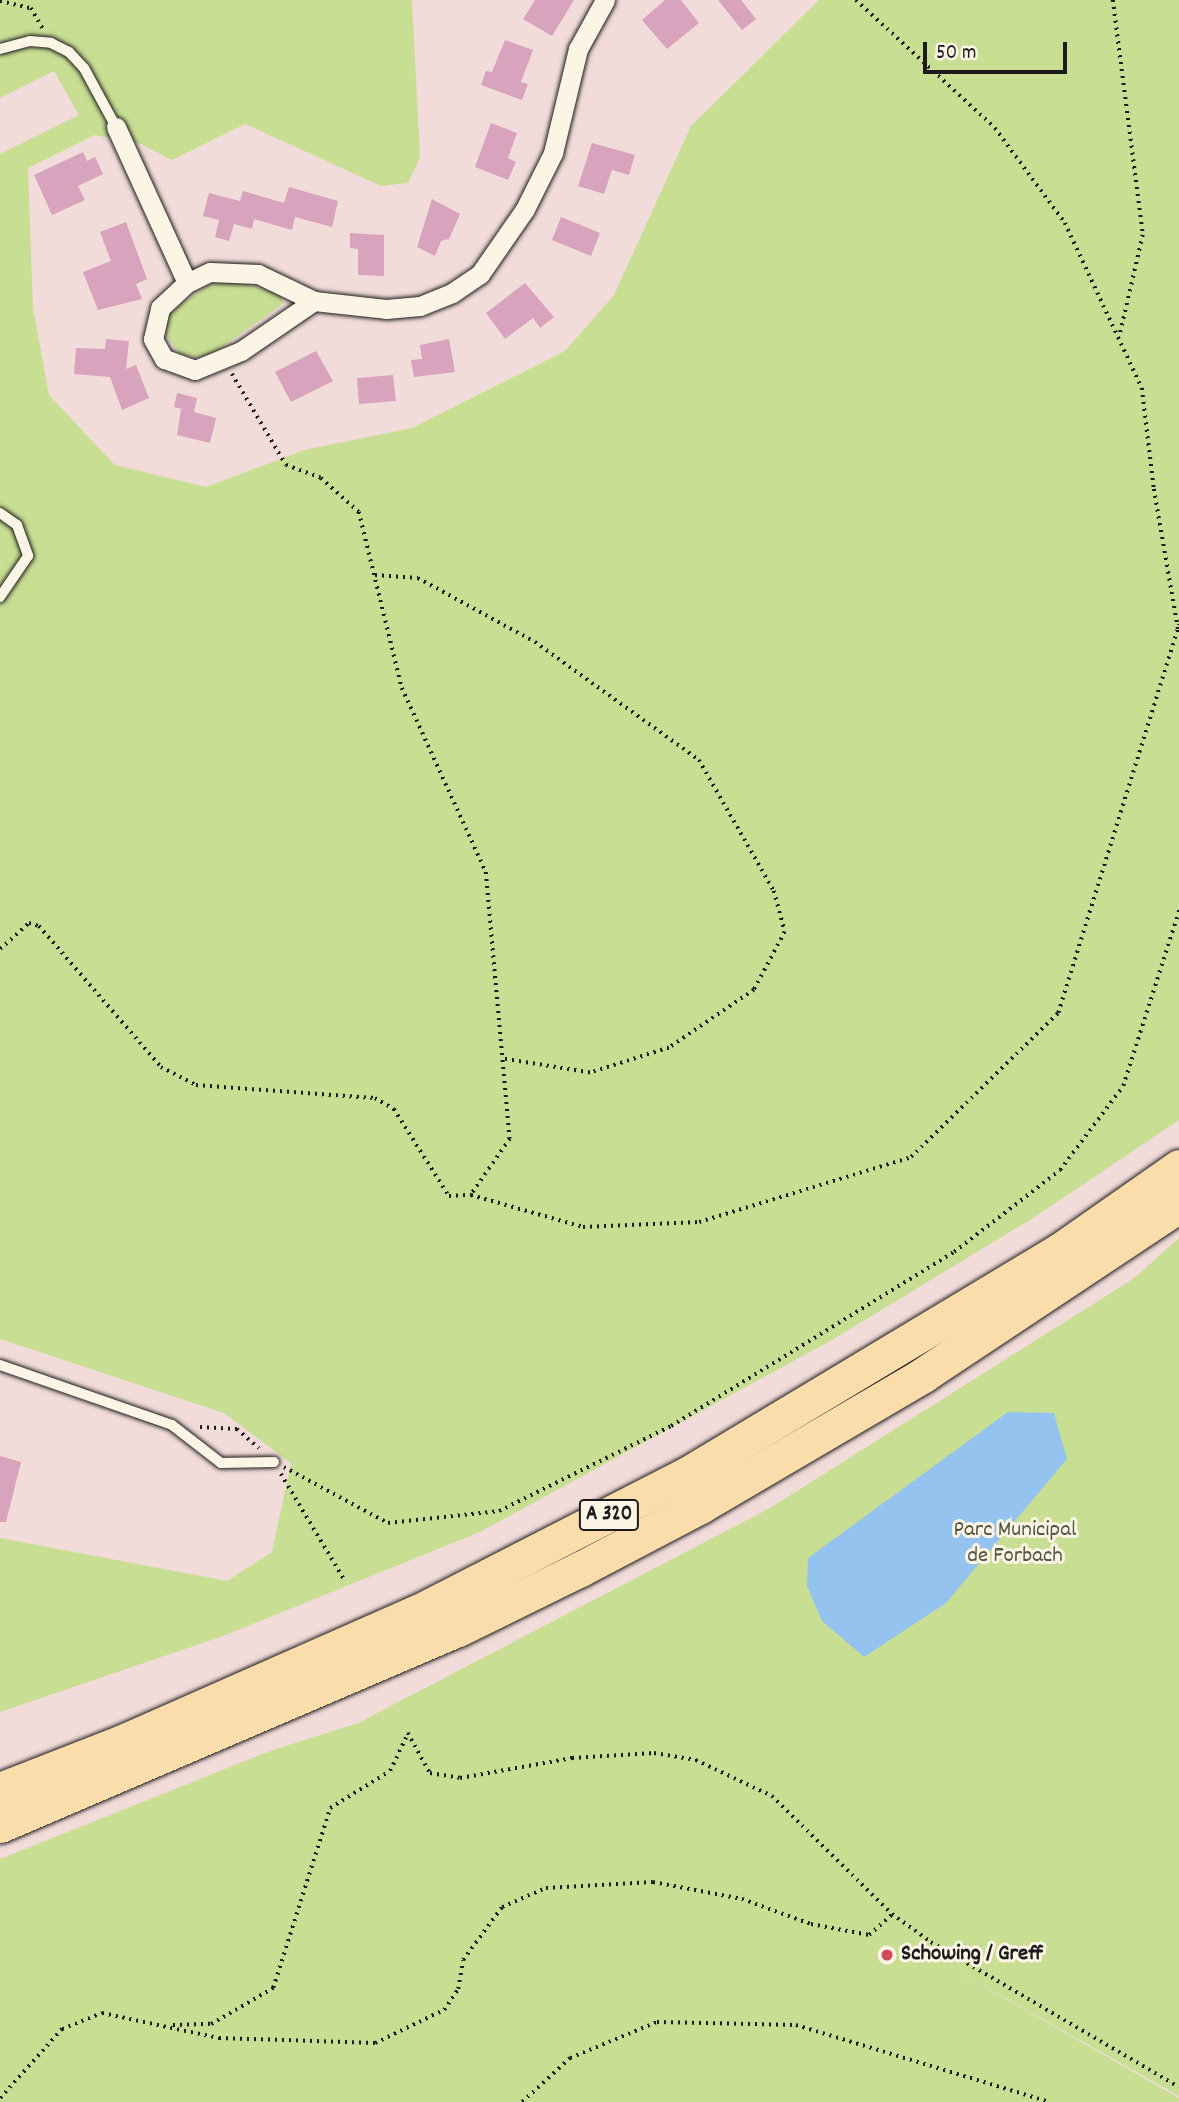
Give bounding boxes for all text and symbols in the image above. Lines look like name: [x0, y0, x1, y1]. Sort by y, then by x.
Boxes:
scale bar: [927, 28, 1070, 72]
text: 50 m: [936, 39, 976, 69]
road number: A 320: [578, 1498, 640, 1532]
park label: Parc Municipal de Forbach: [954, 1517, 1076, 1571]
place label: Schowing / Greff: [901, 1941, 1044, 1969]
marker: Schowing / Greff: [879, 1947, 895, 1963]

